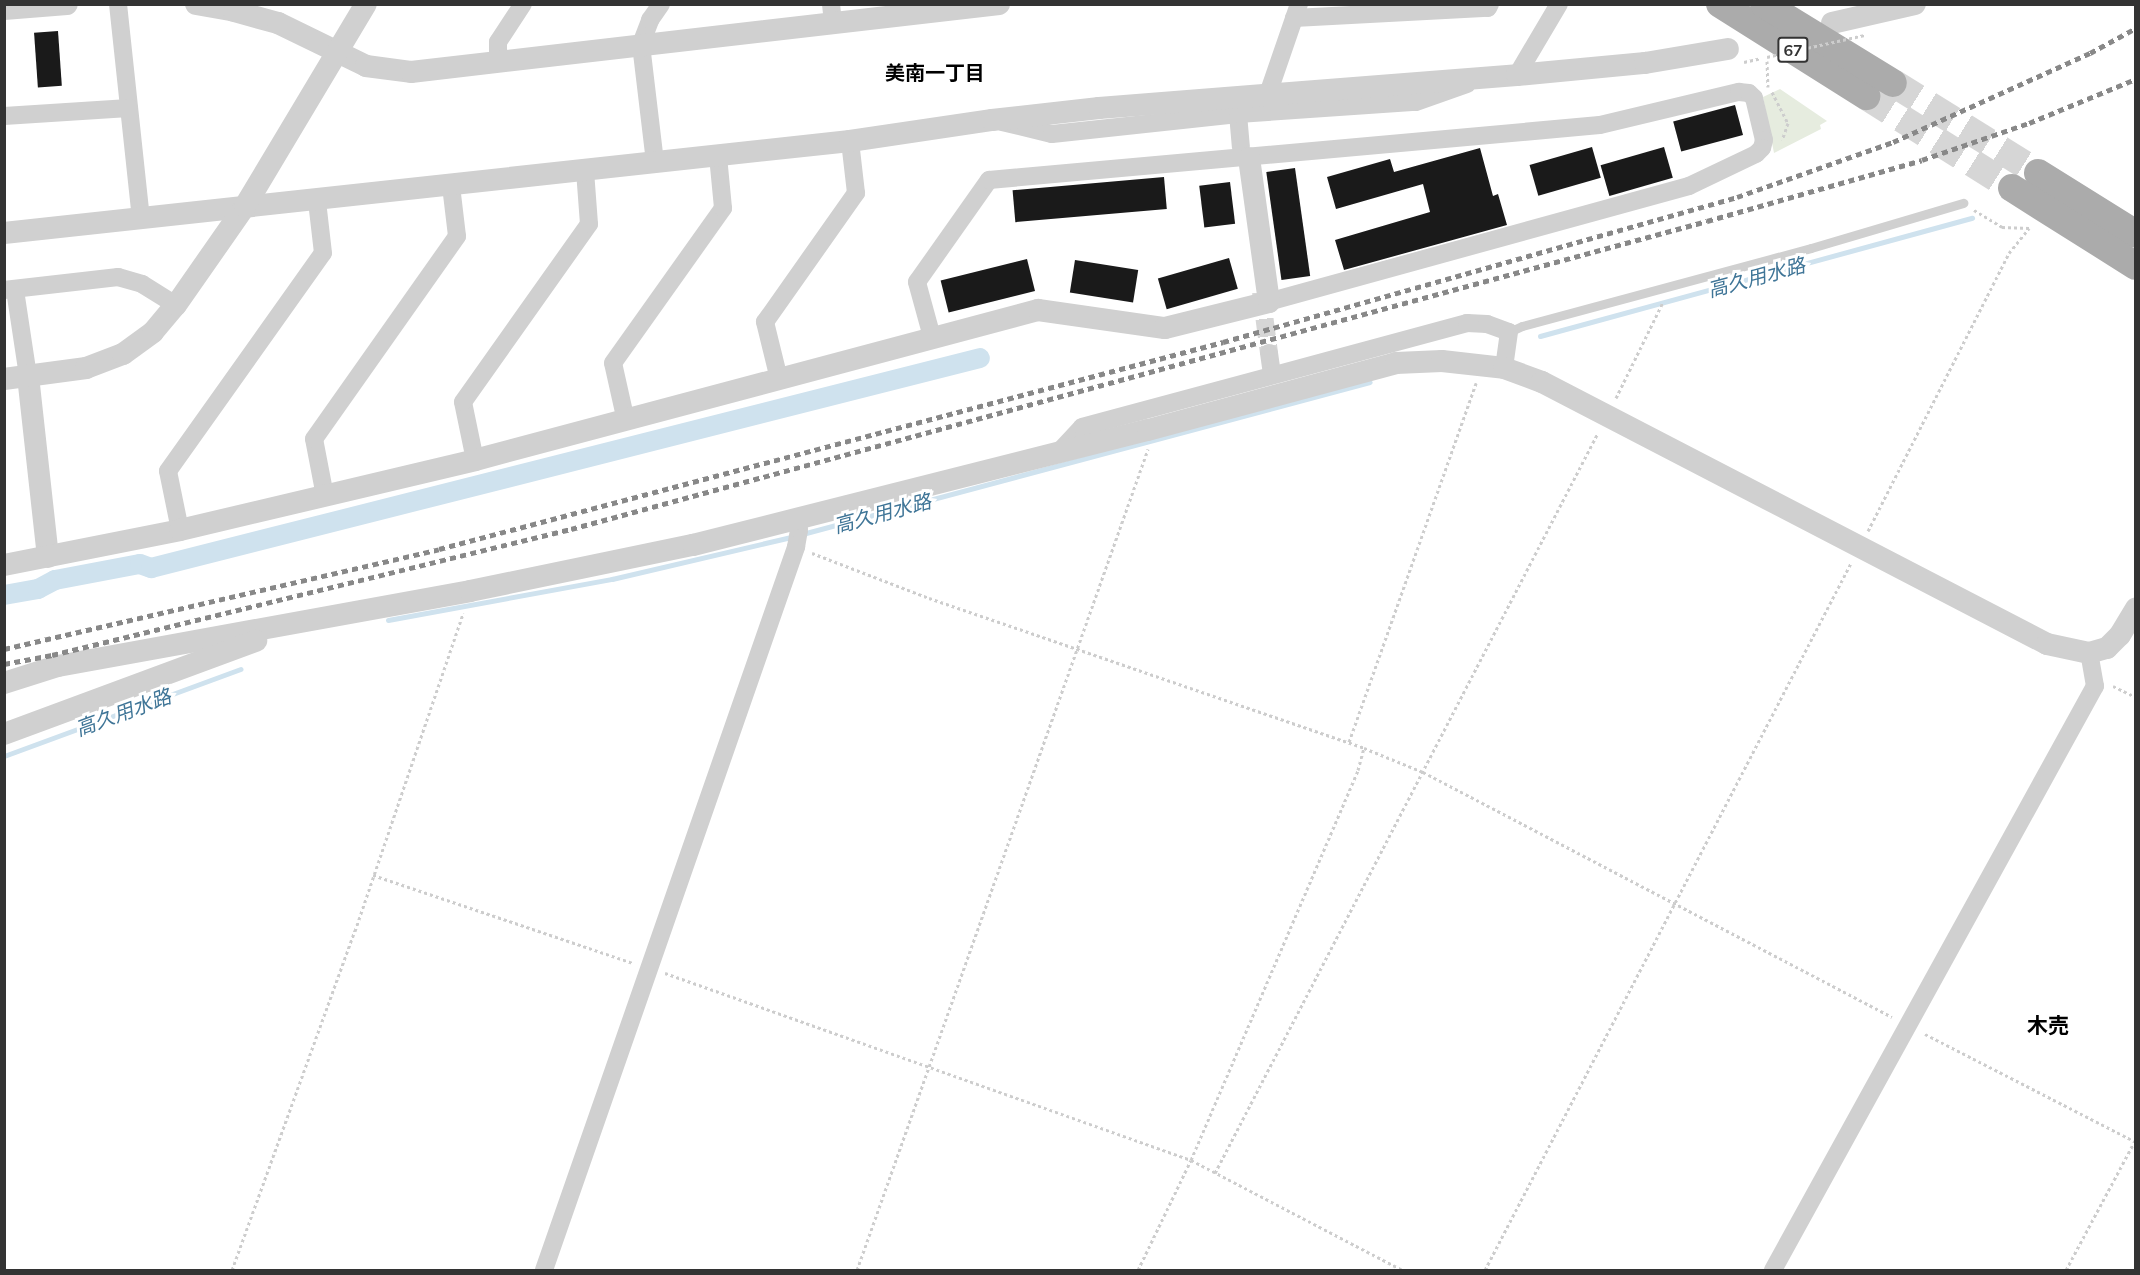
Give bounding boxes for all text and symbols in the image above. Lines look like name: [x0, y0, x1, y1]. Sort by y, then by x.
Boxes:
road number: 67: [1776, 37, 1810, 63]
district label: 美南一丁目: [885, 60, 985, 84]
water label: 高久用水路: [1705, 252, 1807, 302]
water label: 高久用水路: [831, 488, 933, 538]
water label: 高久用水路: [72, 684, 174, 740]
district label: 木売: [2027, 1012, 2069, 1038]

